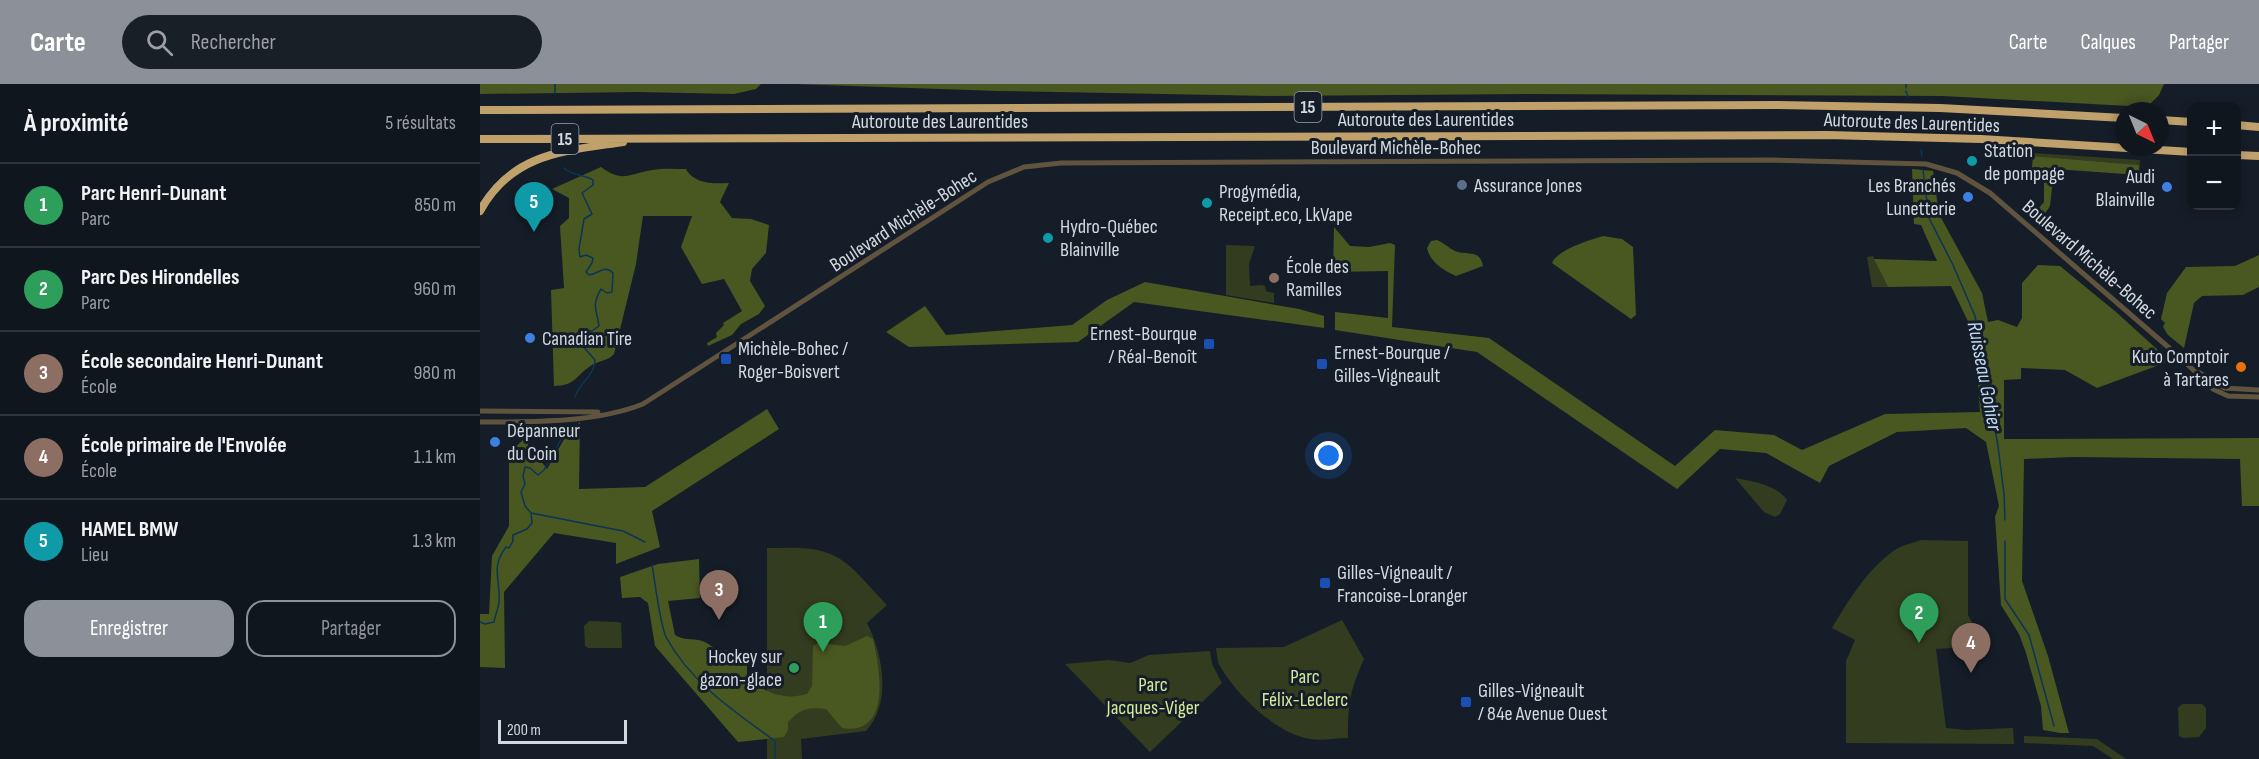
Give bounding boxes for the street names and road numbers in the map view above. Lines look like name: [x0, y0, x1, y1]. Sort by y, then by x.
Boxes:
road number: 15: [1294, 92, 1322, 122]
street label: Autoroute des Laurentides: [1337, 108, 1514, 132]
street label: Autoroute des Laurentides: [1823, 108, 2000, 138]
street label: Autoroute des Laurentides: [851, 110, 1028, 134]
road number: 15: [552, 124, 578, 154]
street label: Boulevard Michèle-Bohec: [1311, 136, 1481, 160]
street label: Boulevard Michèle-Bohec: [826, 164, 982, 277]
street label: Boulevard Michèle-Bohec: [2017, 195, 2162, 325]

